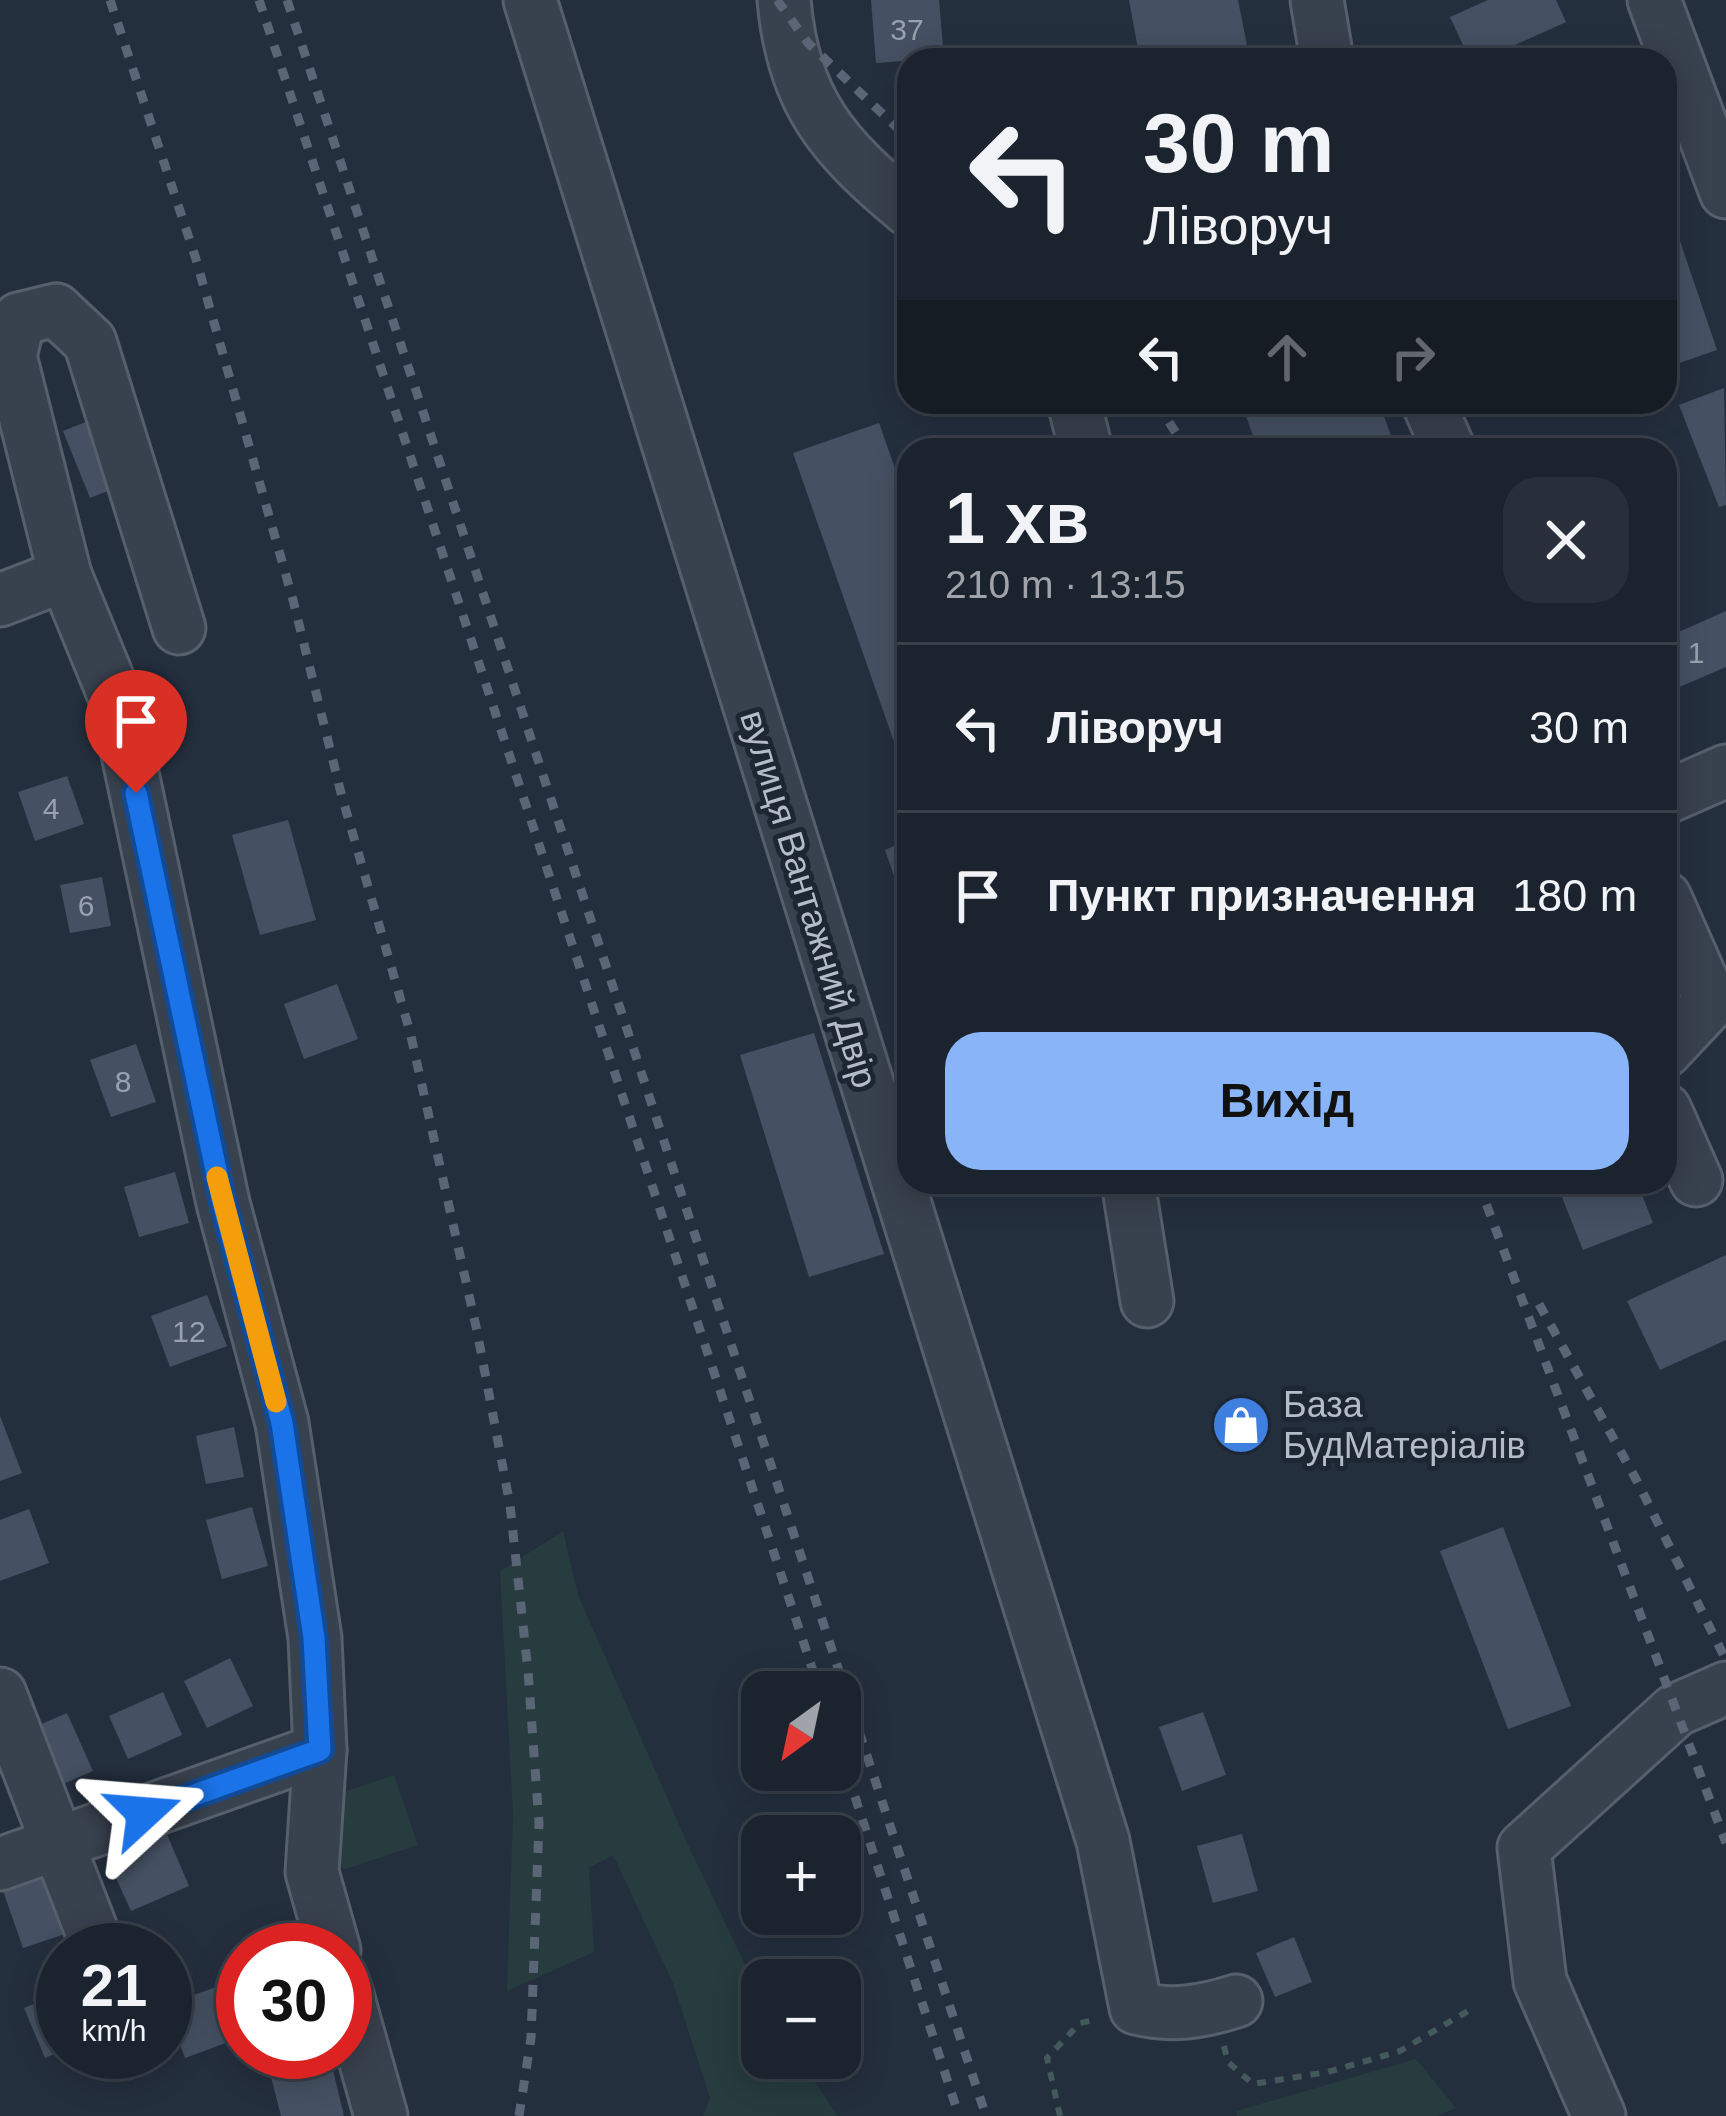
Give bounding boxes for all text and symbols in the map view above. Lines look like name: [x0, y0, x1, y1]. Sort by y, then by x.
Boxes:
house number: 37: [890, 13, 924, 46]
icon: left: [945, 96, 1101, 252]
text: 30 m: [1143, 96, 1334, 190]
text: Ліворуч: [1143, 195, 1333, 255]
icon: left: [1128, 324, 1194, 390]
icon: ahead: [1254, 324, 1320, 390]
icon: right: [1380, 324, 1446, 390]
button: close: [1503, 477, 1629, 603]
text: 1 хв: [945, 478, 1089, 558]
text: 210 m · 13:15: [945, 563, 1186, 606]
house number: 1: [1688, 636, 1704, 669]
pin: [85, 670, 187, 793]
icon: arrive: [103, 688, 169, 754]
icon: left: [945, 695, 1011, 761]
text: Ліворуч: [1047, 702, 1224, 753]
text: 30 m: [1529, 702, 1629, 753]
street label: вулиця Вантажний Двір: [732, 705, 886, 1093]
house number: 4: [43, 792, 59, 825]
icon: arrive: [945, 863, 1011, 929]
text: Пункт призначення: [1047, 870, 1476, 921]
text: 180 m: [1512, 870, 1637, 921]
house number: 6: [78, 889, 94, 922]
button: Вихід: [945, 1032, 1629, 1170]
house number: 8: [115, 1065, 131, 1098]
house number: 12: [172, 1315, 206, 1348]
place label: База БудМатеріалів: [1283, 1384, 1526, 1466]
shop icon: База БудМатеріалів: [1210, 1394, 1272, 1456]
north arrow: [741, 1671, 861, 1791]
map controls: [741, 1671, 861, 2079]
position arrow: [81, 1750, 207, 1876]
button: +: [741, 1815, 861, 1935]
speed limit sign: 30: [216, 1923, 372, 2079]
text: 21: [81, 1952, 147, 2019]
button: −: [741, 1959, 861, 2079]
text: km/h: [81, 2014, 147, 2047]

